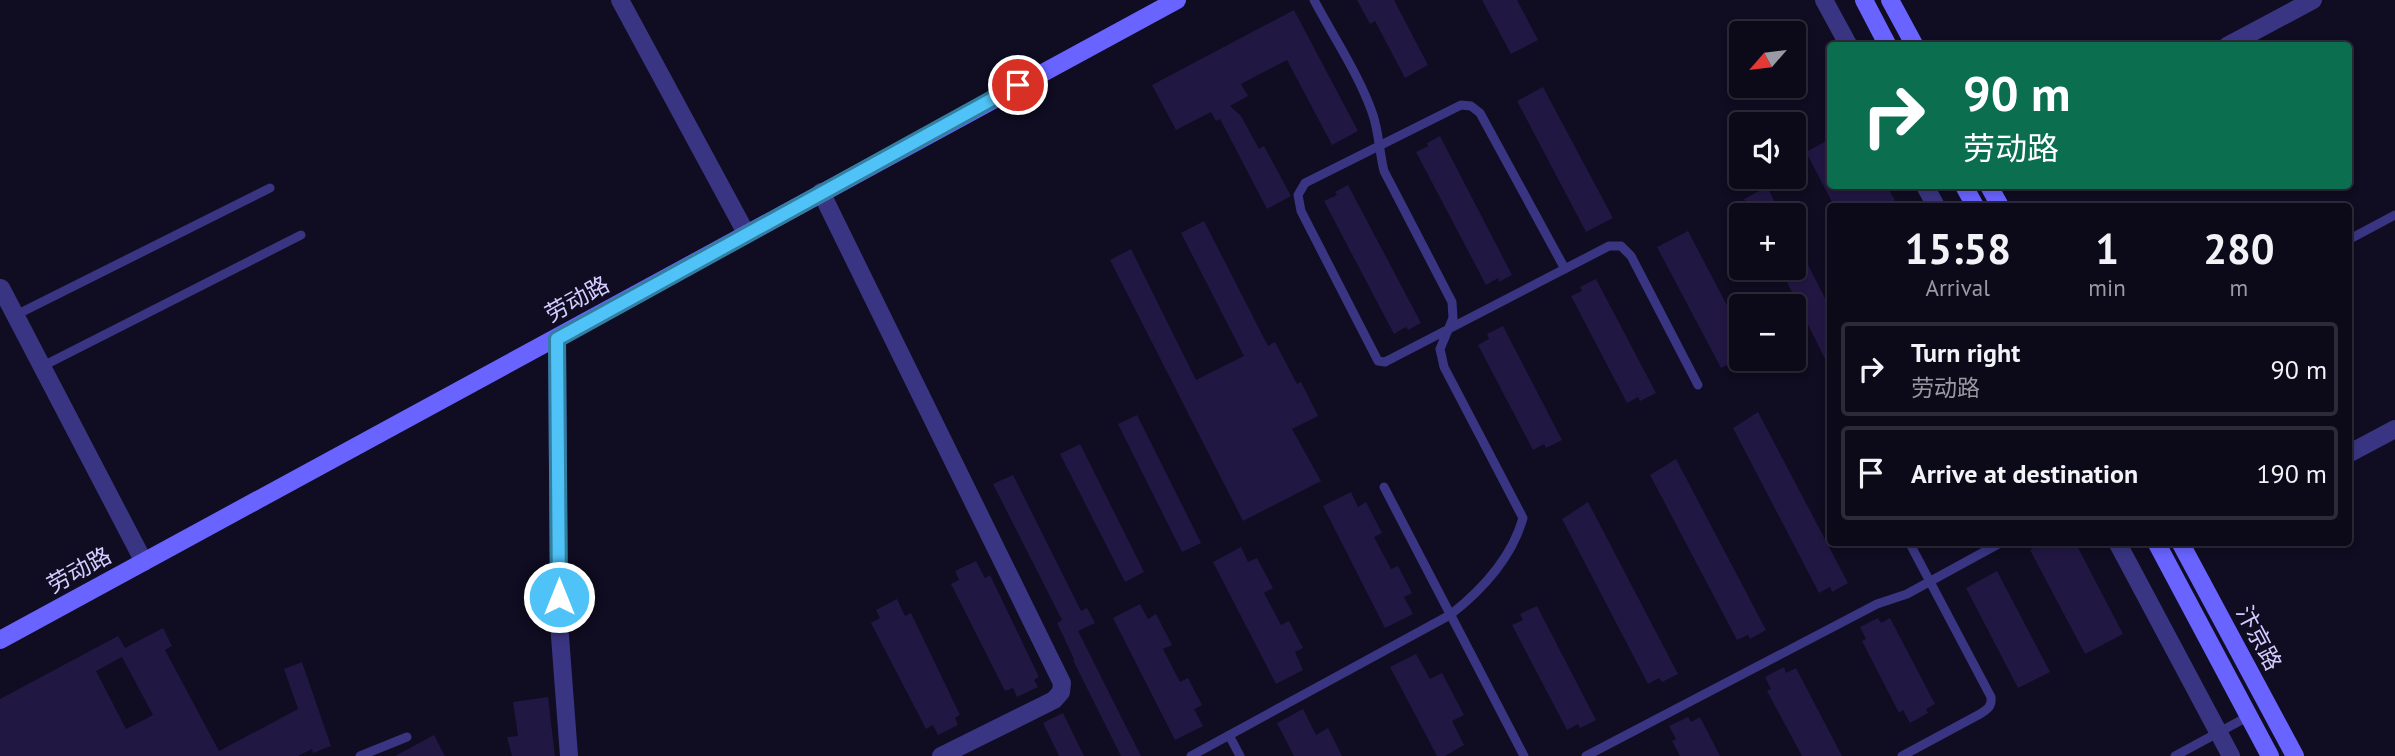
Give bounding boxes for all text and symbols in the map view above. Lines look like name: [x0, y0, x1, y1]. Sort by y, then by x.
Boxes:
north arrow: [1729, 21, 1806, 98]
map controls: [1729, 21, 1806, 371]
pin: [988, 55, 1048, 115]
text: 90 m: [1963, 61, 2070, 125]
icon: arrive: [999, 66, 1037, 104]
icon: right: [1848, 70, 1939, 161]
button: sound: [1729, 112, 1806, 189]
text: 劳动路: [1963, 127, 2059, 169]
button: +: [1729, 203, 1806, 280]
text: 15:58: [1904, 221, 2011, 276]
text: 1: [2095, 221, 2119, 276]
text: 280: [2203, 221, 2275, 276]
street label: 劳动路: [540, 269, 614, 328]
text: Arrival: [1925, 273, 1990, 302]
text: min: [2088, 273, 2126, 302]
text: m: [2230, 273, 2248, 302]
button: −: [1729, 294, 1806, 371]
text: Turn right: [1911, 336, 2020, 369]
icon: right: [1852, 350, 1890, 388]
text: 90 m: [2271, 353, 2327, 386]
text: 劳动路: [1911, 373, 1980, 402]
icon: arrive: [1852, 454, 1890, 492]
text: Arrive at destination: [1911, 457, 2138, 490]
text: 190 m: [2256, 457, 2327, 490]
street label: 劳动路: [42, 540, 116, 599]
position arrow: [522, 560, 596, 634]
street label: 汴京路: [2230, 600, 2288, 675]

